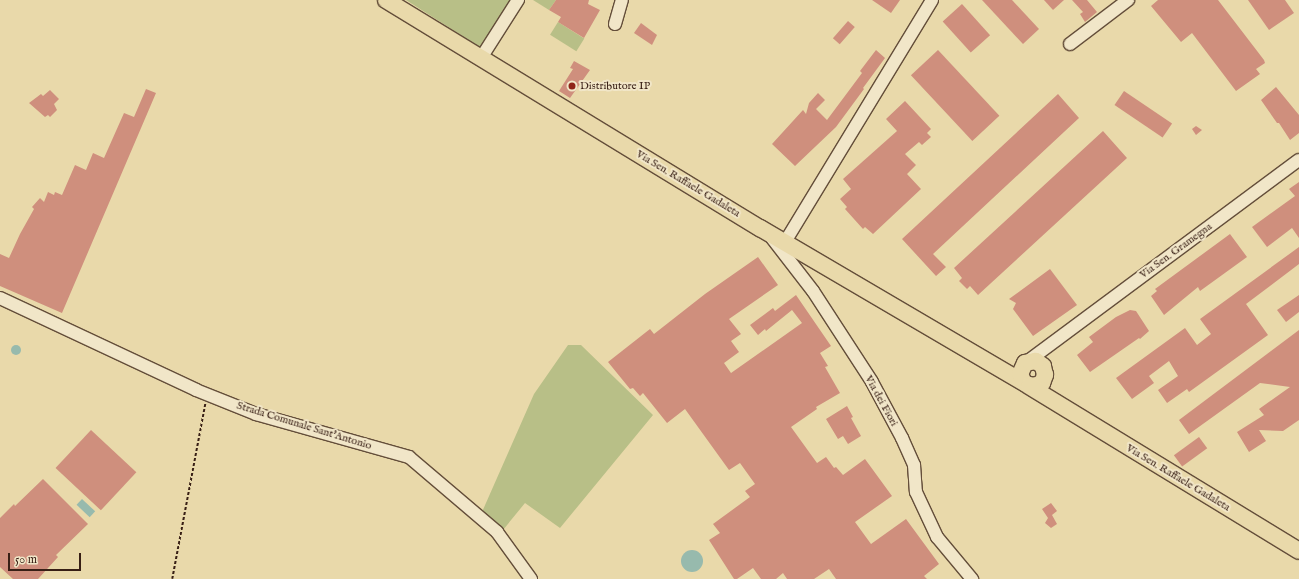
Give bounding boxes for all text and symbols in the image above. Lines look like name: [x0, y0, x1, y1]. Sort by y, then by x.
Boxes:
place label: Distributore IP: [580, 79, 650, 93]
marker: Distributore IP: [567, 81, 577, 91]
street label: Via Sen. Raffaele Gadaleta: [634, 148, 742, 220]
street label: Via Sen. Gramegna: [1137, 220, 1215, 282]
street label: Via dei Fiori: [862, 373, 900, 429]
street label: Strada Comunale Sant'Antonio: [235, 399, 373, 453]
street label: Via Sen. Raffaele Gadaleta: [1124, 442, 1232, 514]
scale bar: [10, 545, 83, 571]
text: 50 m: [15, 552, 37, 567]

